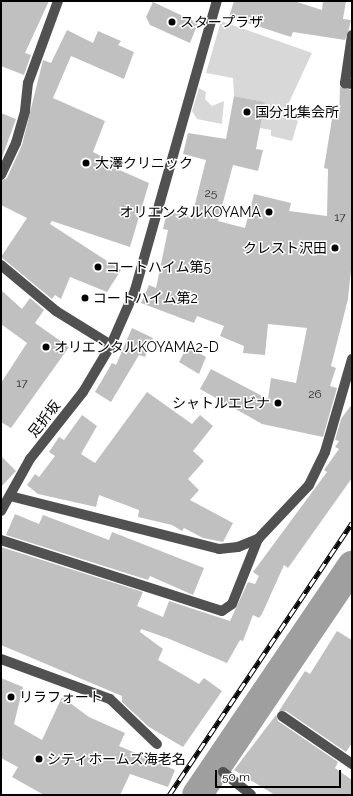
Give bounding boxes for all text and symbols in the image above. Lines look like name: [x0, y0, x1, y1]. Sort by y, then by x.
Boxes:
place label: スタープラザ: [180, 14, 264, 30]
marker: スタープラザ: [167, 17, 177, 27]
place label: 国分北集会所: [255, 104, 339, 120]
marker: 国分北集会所: [242, 107, 252, 117]
place label: 大澤クリニック: [95, 155, 193, 171]
marker: 大澤クリニック: [80, 157, 92, 169]
house number: 25: [205, 187, 217, 201]
place label: オリエンタルKOYAMA: [119, 204, 261, 220]
marker: オリエンタルKOYAMA: [264, 207, 274, 217]
house number: 17: [334, 211, 346, 225]
place label: クレスト沢田: [243, 240, 327, 256]
marker: クレスト沢田: [330, 243, 340, 253]
place label: コートハイム第5: [106, 259, 212, 275]
marker: コートハイム第5: [93, 262, 103, 272]
place label: コートハイム第2: [93, 290, 198, 306]
marker: コートハイム第2: [80, 293, 90, 303]
place label: オリエンタルKOYAMA2-D: [54, 339, 219, 355]
marker: オリエンタルKOYAMA2-D: [41, 342, 51, 352]
house number: 17: [16, 377, 28, 391]
house number: 26: [308, 388, 322, 402]
place label: シャトルエビナ: [172, 395, 270, 411]
street label: 足折坂: [24, 397, 64, 441]
marker: シャトルエビナ: [273, 398, 283, 408]
place label: リラフォート: [19, 689, 103, 705]
marker: リラフォート: [6, 692, 16, 702]
place label: シティホームズ海老名: [47, 751, 187, 767]
marker: シティホームズ海老名: [34, 754, 44, 764]
scale bar: [217, 762, 343, 788]
text: 50 m: [222, 770, 250, 784]

